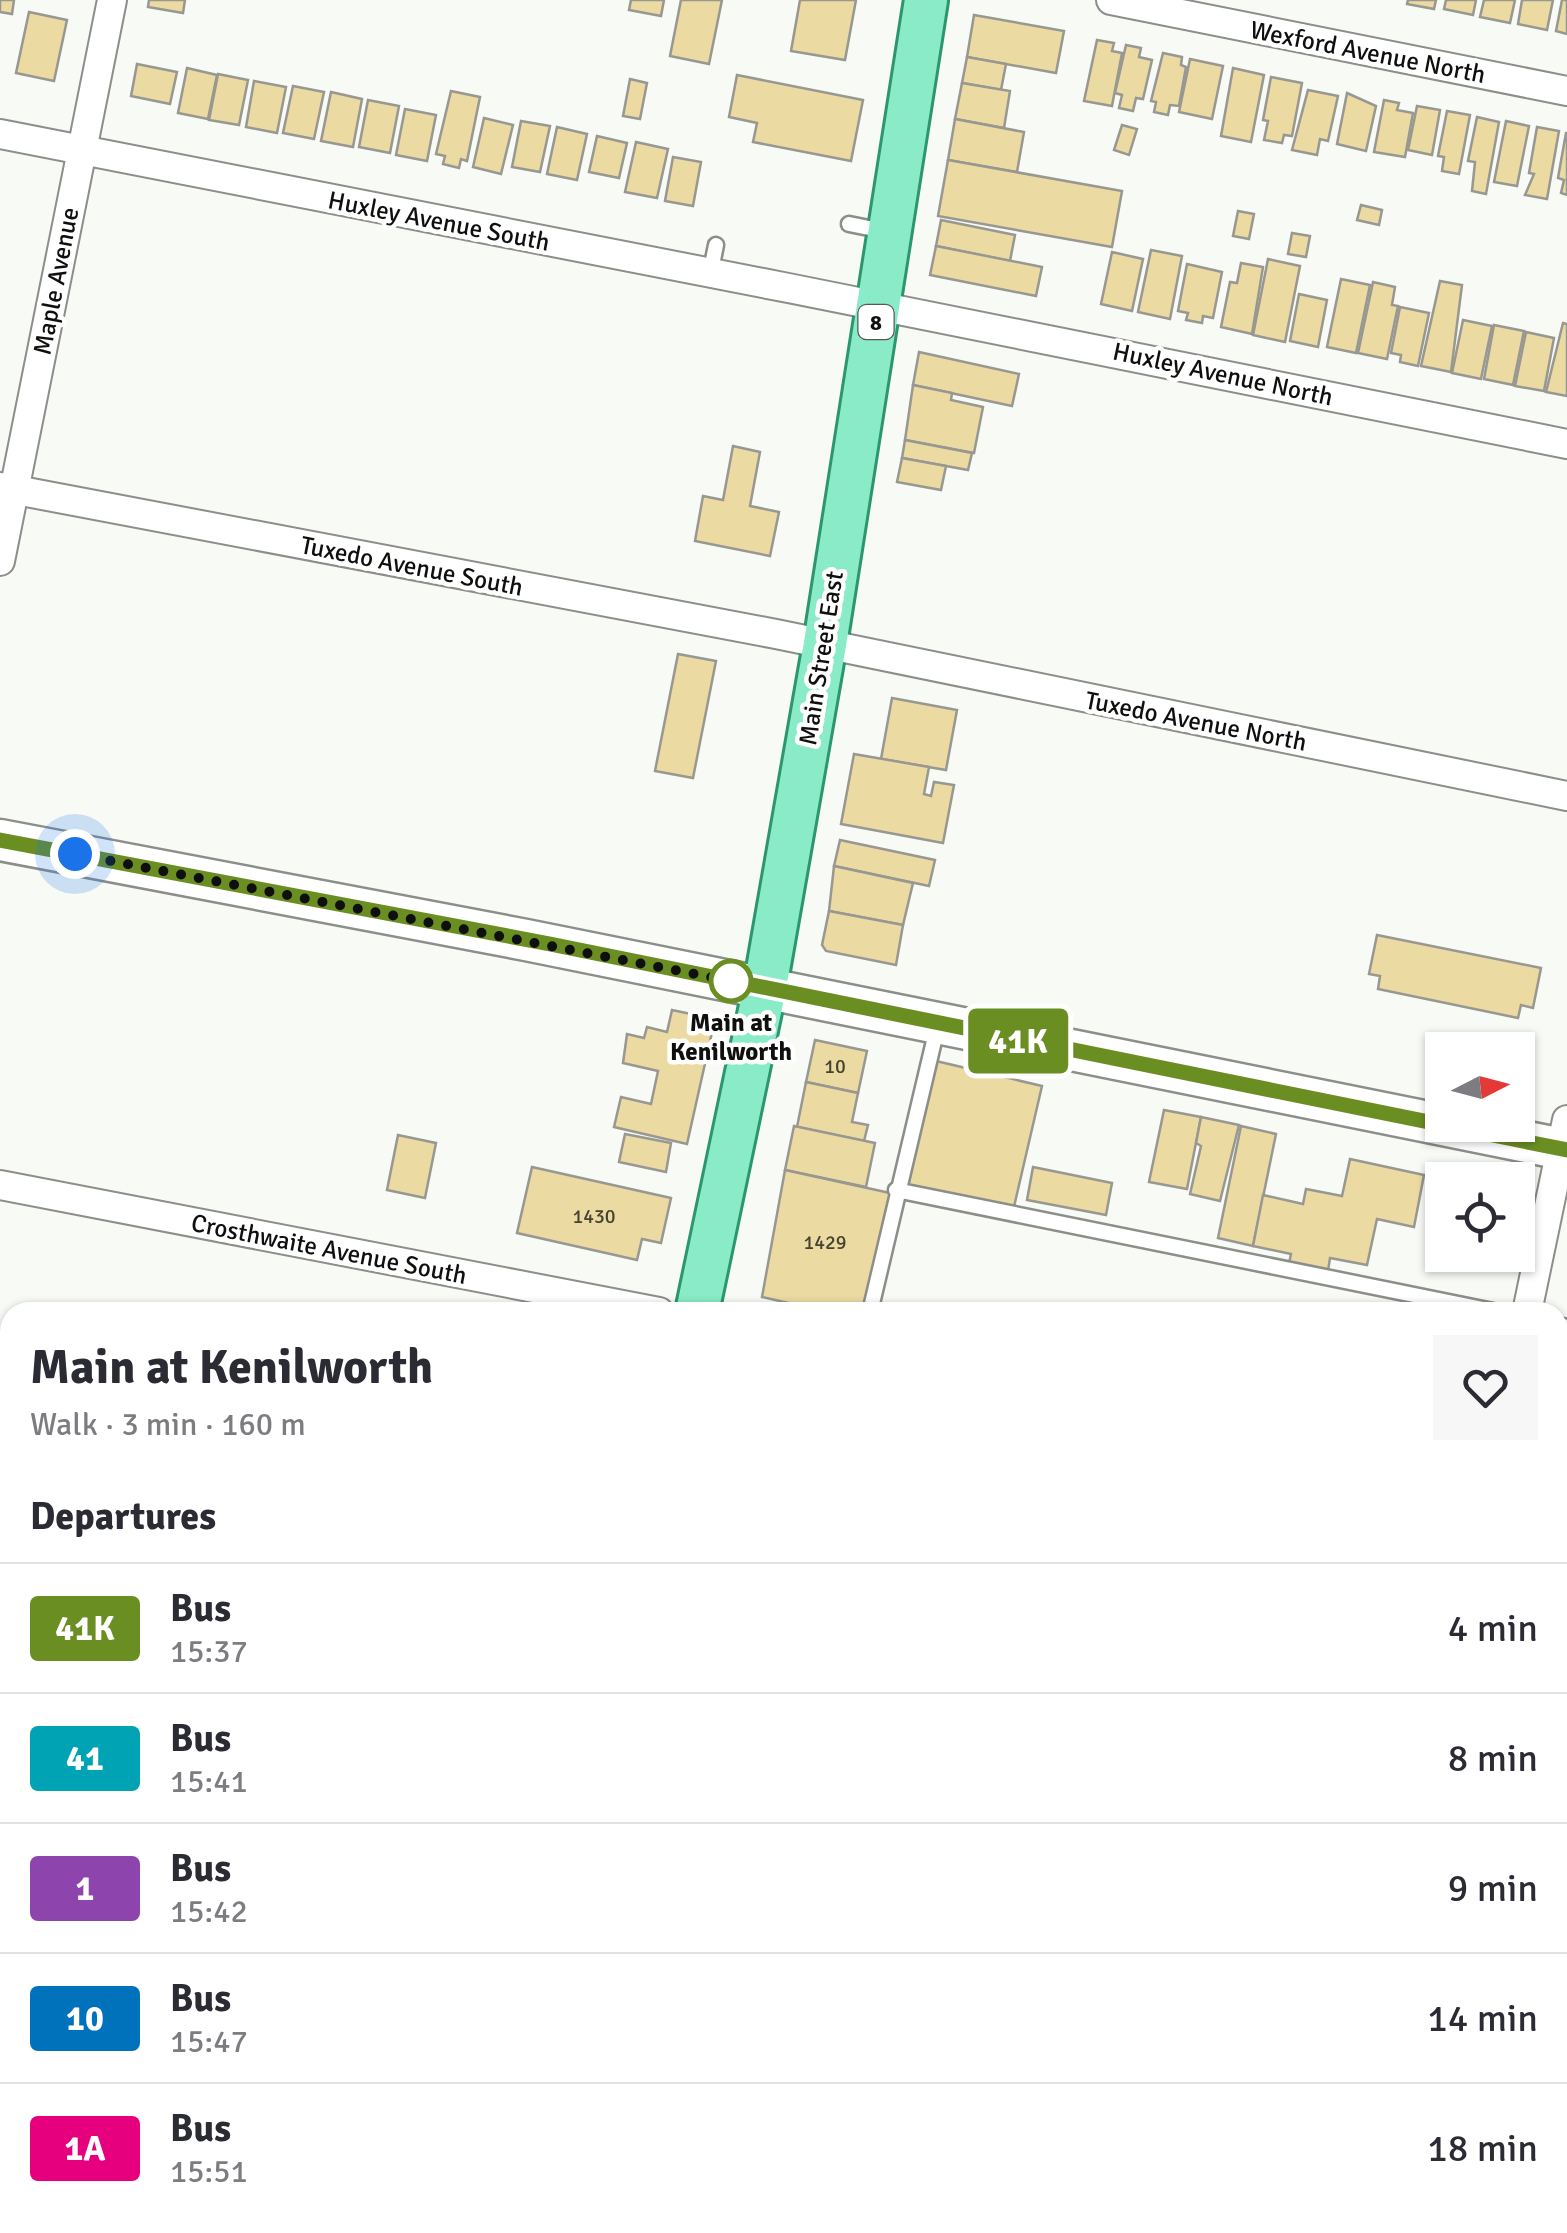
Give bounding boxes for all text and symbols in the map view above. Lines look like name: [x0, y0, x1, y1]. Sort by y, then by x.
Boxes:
street label: Wexford Avenue North: [1248, 14, 1488, 90]
street label: Huxley Avenue South: [326, 184, 552, 258]
street label: Maple Avenue: [27, 205, 85, 357]
road number: 8: [858, 305, 894, 339]
street label: Huxley Avenue North: [1110, 336, 1336, 412]
street label: Tuxedo Avenue South: [298, 529, 526, 603]
street label: Main Street East: [792, 569, 850, 747]
street label: Tuxedo Avenue North: [1083, 684, 1309, 758]
your location: [50, 829, 100, 879]
marker: Main at Kenilworth: [710, 960, 752, 1002]
place label: Main at Kenilworth: [670, 1007, 792, 1067]
line badge: 41K: [960, 1008, 1076, 1074]
text: 41K: [988, 1020, 1048, 1063]
north arrow: [1425, 1032, 1535, 1142]
map controls: [1425, 1032, 1535, 1272]
house number: 10: [824, 1054, 846, 1079]
button: locate: [1425, 1162, 1535, 1272]
house number: 1430: [572, 1204, 616, 1229]
street label: Crosthwaite Avenue South: [189, 1207, 469, 1291]
house number: 1429: [803, 1230, 847, 1255]
button: heart: [1433, 1335, 1538, 1440]
text: Main at Kenilworth: [30, 1338, 433, 1397]
text: Walk · 3 min · 160 m: [30, 1405, 306, 1444]
text: Departures: [30, 1493, 216, 1540]
text: Bus: [170, 1585, 231, 1632]
text: 4 min: [1448, 1605, 1538, 1652]
text: 41K: [55, 1607, 115, 1650]
text: 15:37: [170, 1632, 248, 1671]
text: Bus: [170, 1715, 231, 1762]
text: 8 min: [1448, 1735, 1538, 1782]
text: 41: [66, 1737, 104, 1780]
text: 15:41: [170, 1762, 248, 1801]
text: Bus: [170, 1845, 231, 1892]
text: 9 min: [1448, 1865, 1538, 1912]
text: 1: [76, 1867, 94, 1910]
text: 15:42: [170, 1892, 248, 1931]
text: Bus: [170, 1975, 231, 2022]
text: 14 min: [1427, 1995, 1538, 2042]
text: 10: [66, 1997, 104, 2040]
text: 15:47: [170, 2022, 248, 2061]
text: Bus: [170, 2105, 231, 2152]
text: 18 min: [1427, 2125, 1538, 2172]
text: 1A: [64, 2127, 106, 2170]
text: 15:51: [170, 2152, 248, 2191]

